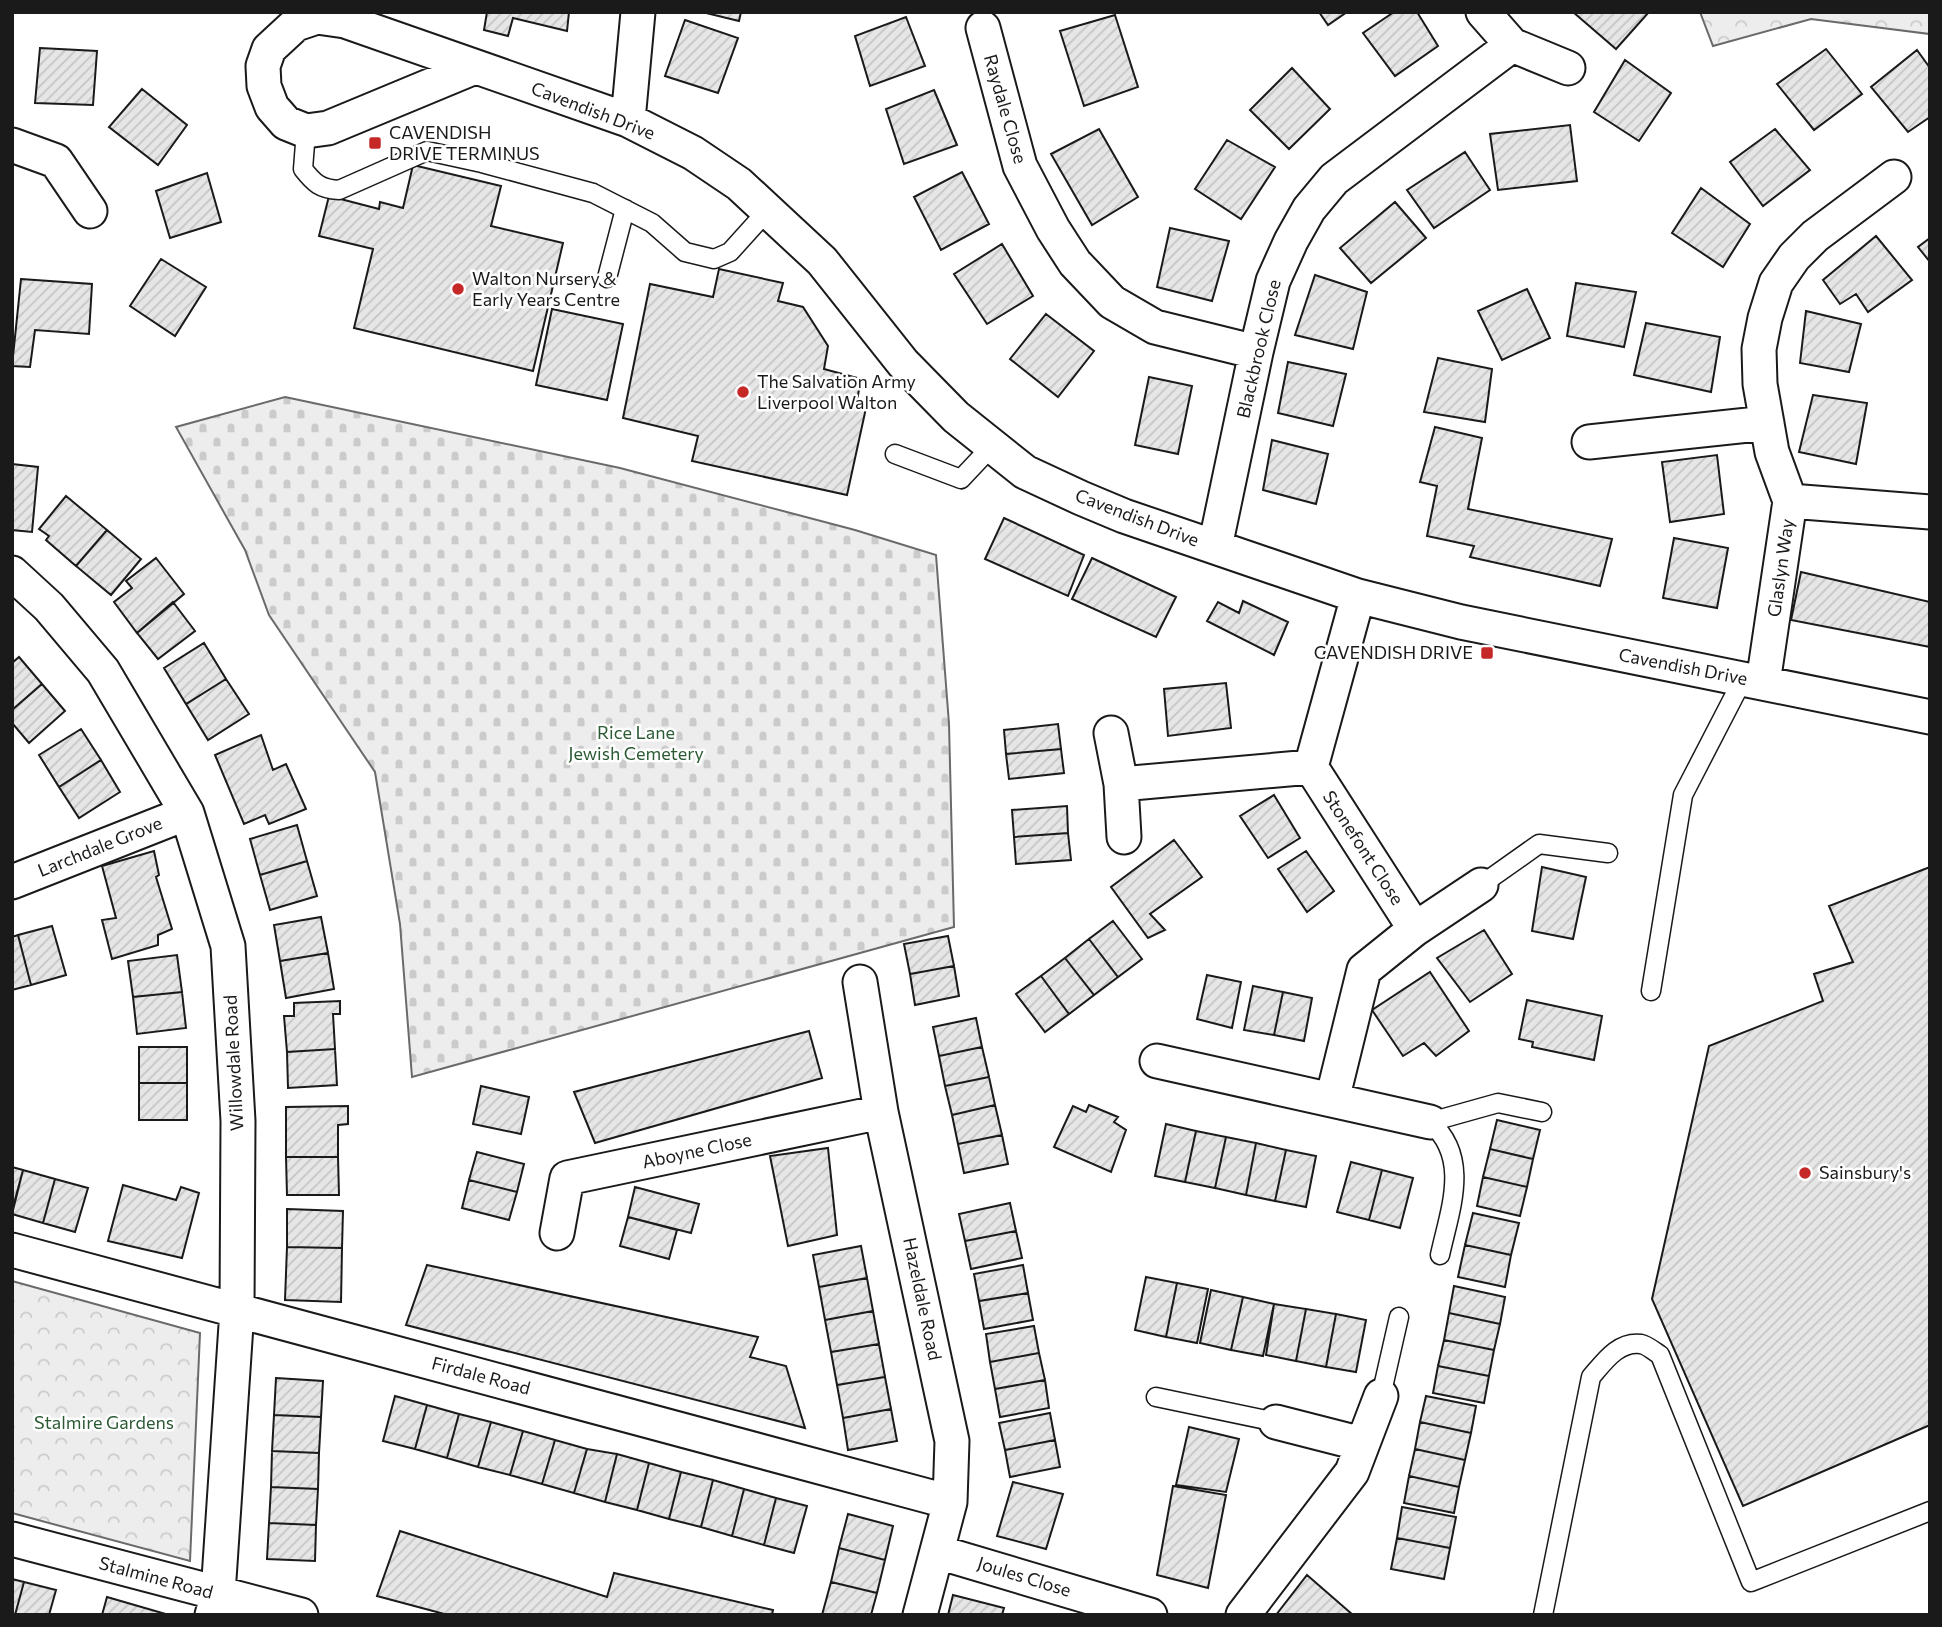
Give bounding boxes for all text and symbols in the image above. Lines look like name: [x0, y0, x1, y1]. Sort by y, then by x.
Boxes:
street label: Raydale Close: [980, 51, 1032, 166]
street label: Cavendish Drive: [528, 76, 658, 144]
place label: CAVENDISH DRIVE TERMINUS: [389, 121, 540, 164]
marker: CAVENDISH DRIVE TERMINUS: [367, 135, 383, 151]
place label: Walton Nursery & Early Years Centre: [472, 267, 620, 310]
street label: Blackbrook Close: [1231, 277, 1285, 420]
marker: Walton Nursery & Early Years Centre: [450, 281, 466, 297]
place label: The Salvation Army Liverpool Walton: [757, 370, 916, 413]
marker: The Salvation Army Liverpool Walton: [735, 384, 751, 400]
street label: Cavendish Drive: [1072, 483, 1202, 551]
street label: Glaslyn Way: [1762, 517, 1798, 618]
place label: CAVENDISH DRIVE: [1314, 641, 1473, 663]
street label: Cavendish Drive: [1617, 643, 1749, 689]
marker: CAVENDISH DRIVE: [1479, 645, 1495, 661]
park label: Rice Lane Jewish Cemetery: [568, 721, 704, 764]
street label: Stonefont Close: [1319, 786, 1409, 909]
street label: Larchdale Grove: [34, 811, 165, 881]
street label: Willowdale Road: [218, 995, 248, 1132]
street label: Aboyne Close: [640, 1128, 753, 1172]
place label: Sainsbury's: [1819, 1161, 1911, 1183]
marker: Sainsbury's: [1797, 1165, 1813, 1181]
street label: Hazeldale Road: [899, 1235, 947, 1362]
street label: Firdale Road: [430, 1351, 533, 1399]
park label: Stalmire Gardens: [34, 1411, 174, 1433]
street label: Stalmine Road: [97, 1551, 216, 1603]
street label: Joules Close: [975, 1551, 1074, 1601]

